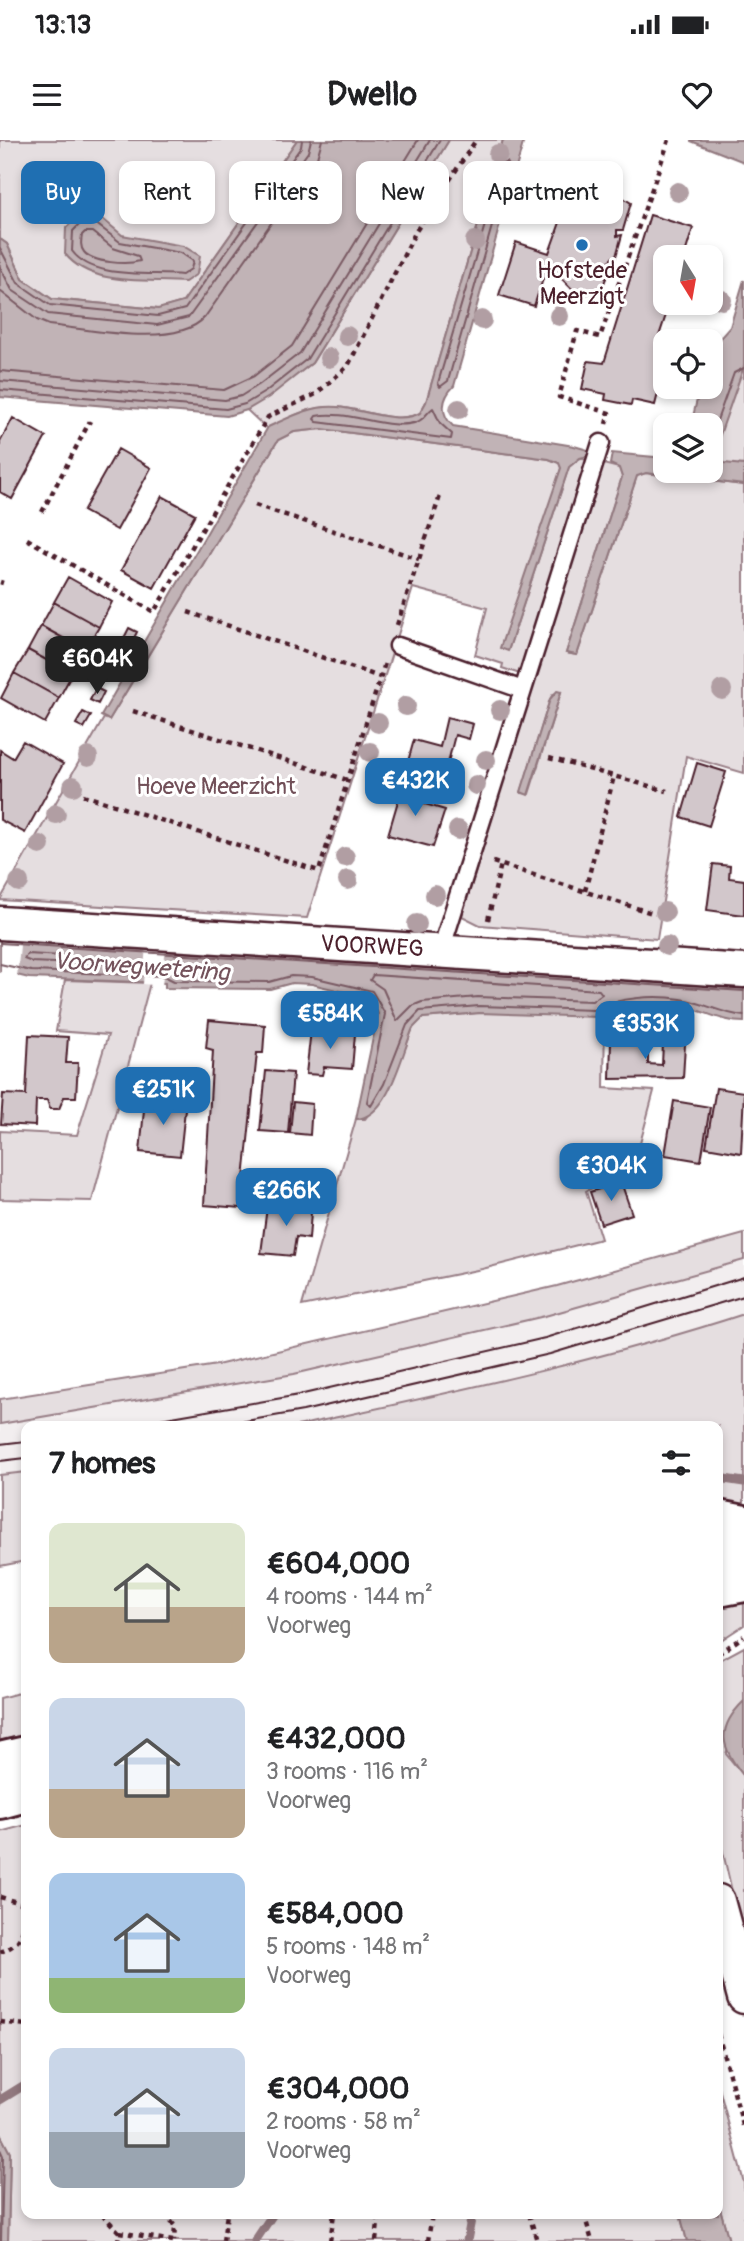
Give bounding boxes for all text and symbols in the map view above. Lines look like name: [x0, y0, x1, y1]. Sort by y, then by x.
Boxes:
text: 13:13: [35, 9, 91, 41]
text: Dwello: [327, 75, 417, 115]
icon: menu: [28, 76, 66, 114]
icon: heart: [678, 76, 716, 114]
chip: Buy: [21, 161, 105, 224]
chip: Rent: [119, 161, 215, 224]
chip: Filters: [229, 161, 342, 224]
chip: New: [356, 161, 449, 224]
chip: Apartment: [463, 161, 623, 224]
marker: Hofstede Meerzigt: [574, 237, 590, 253]
north arrow: [653, 245, 723, 315]
map controls: [653, 245, 723, 483]
place label: Hofstede Meerzigt: [537, 256, 628, 311]
button: locate: [653, 329, 723, 399]
button: layers: [653, 413, 723, 483]
pin: €604K: [48, 636, 146, 696]
text: €604K: [61, 644, 133, 673]
pin: €432K: [366, 758, 464, 818]
text: €432K: [381, 766, 449, 795]
park label: Hoeve Meerzicht: [136, 772, 297, 801]
street label: VOORWEG: [320, 929, 424, 963]
water label: Voorwegwetering: [52, 946, 232, 988]
pin: €584K: [281, 992, 379, 1051]
text: €584K: [297, 999, 363, 1028]
pin: €353K: [596, 1002, 694, 1061]
text: €353K: [611, 1009, 679, 1038]
pin: €251K: [114, 1068, 212, 1127]
text: €251K: [131, 1075, 195, 1104]
pin: €304K: [562, 1144, 660, 1203]
text: €304K: [576, 1151, 646, 1180]
pin: €266K: [237, 1168, 335, 1228]
text: €266K: [252, 1176, 320, 1205]
icon: filters: [657, 1444, 695, 1482]
text: 7 homes: [49, 1445, 156, 1482]
text: €604,000: [266, 1545, 410, 1582]
icon: home: [105, 1551, 189, 1635]
text: 4 rooms · 144 m²: [266, 1582, 433, 1611]
text: Voorweg: [266, 1611, 351, 1640]
text: €432,000: [266, 1720, 406, 1757]
icon: home: [105, 1726, 189, 1810]
text: 3 rooms · 116 m²: [266, 1757, 428, 1786]
text: Voorweg: [266, 1786, 351, 1815]
text: €584,000: [266, 1895, 404, 1932]
icon: home: [105, 1901, 189, 1985]
text: 5 rooms · 148 m²: [266, 1932, 430, 1961]
text: Voorweg: [266, 1961, 351, 1990]
text: €304,000: [266, 2070, 410, 2107]
icon: home: [105, 2076, 189, 2160]
text: 2 rooms · 58 m²: [266, 2107, 421, 2136]
text: Voorweg: [266, 2136, 351, 2165]

